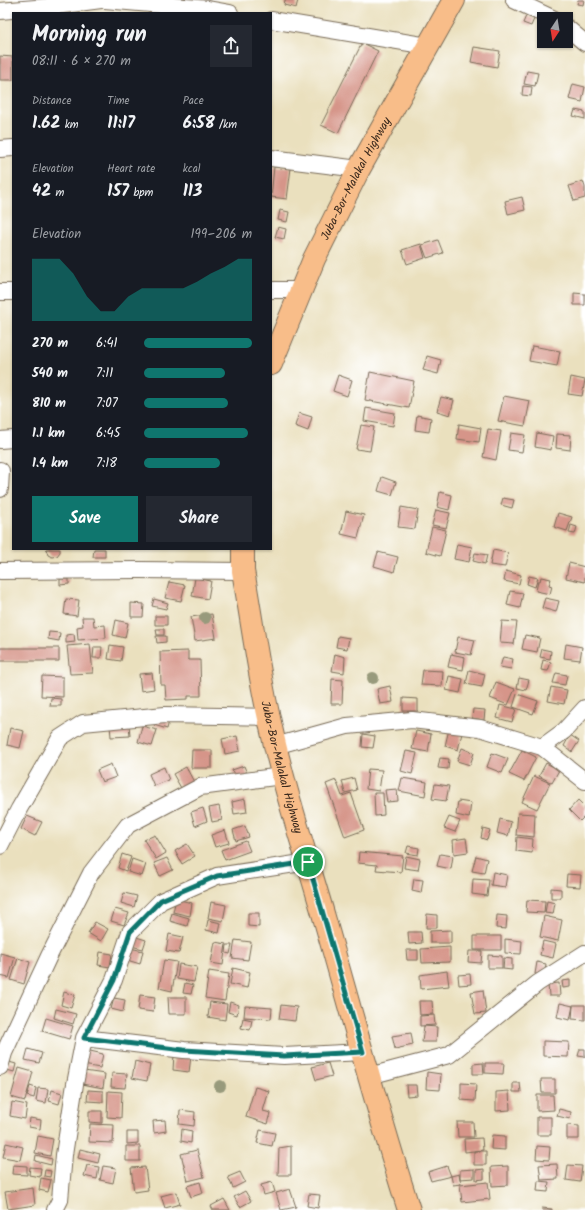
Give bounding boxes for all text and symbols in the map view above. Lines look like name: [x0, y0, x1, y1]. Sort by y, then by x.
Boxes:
north arrow: [537, 12, 573, 48]
map controls: [537, 12, 573, 48]
text: Morning run: [32, 18, 147, 53]
button: share: [210, 25, 252, 67]
text: 08:11 · 6 × 270 m: [32, 51, 131, 72]
text: Distance: [32, 92, 72, 110]
text: Time: [107, 92, 130, 110]
text: Pace: [183, 92, 204, 110]
text: 1.62: [32, 110, 60, 137]
text: 11:17: [107, 110, 135, 137]
text: 6:58: [183, 110, 215, 137]
street label: Juba-Bor-Malakal Highway: [315, 113, 396, 243]
text: km: [60, 116, 79, 134]
text: /km: [215, 116, 237, 134]
text: Elevation: [32, 160, 74, 178]
text: Heart rate: [107, 160, 155, 178]
text: kcal: [183, 160, 201, 178]
text: 42: [32, 178, 51, 205]
text: 157: [107, 178, 129, 205]
text: 113: [183, 178, 202, 205]
text: m: [51, 184, 64, 202]
text: bpm: [129, 184, 153, 202]
text: Elevation: [32, 224, 81, 245]
text: 199–206 m: [190, 224, 252, 245]
text: 270 m: [32, 333, 68, 354]
text: 6:41: [96, 333, 118, 354]
text: 540 m: [32, 363, 68, 384]
text: 7:11: [96, 363, 113, 384]
text: 810 m: [32, 393, 66, 414]
text: 7:07: [96, 393, 118, 414]
text: 1.1 km: [32, 423, 65, 444]
text: 6:45: [96, 423, 121, 444]
text: 1.4 km: [32, 453, 68, 474]
text: 7:18: [96, 453, 117, 474]
button: Save: [32, 496, 138, 542]
button: Share: [146, 496, 252, 542]
street label: Juba-Bor-Malakal Highway: [256, 699, 308, 836]
pin: [291, 845, 325, 879]
icon: arrive: [297, 851, 319, 873]

